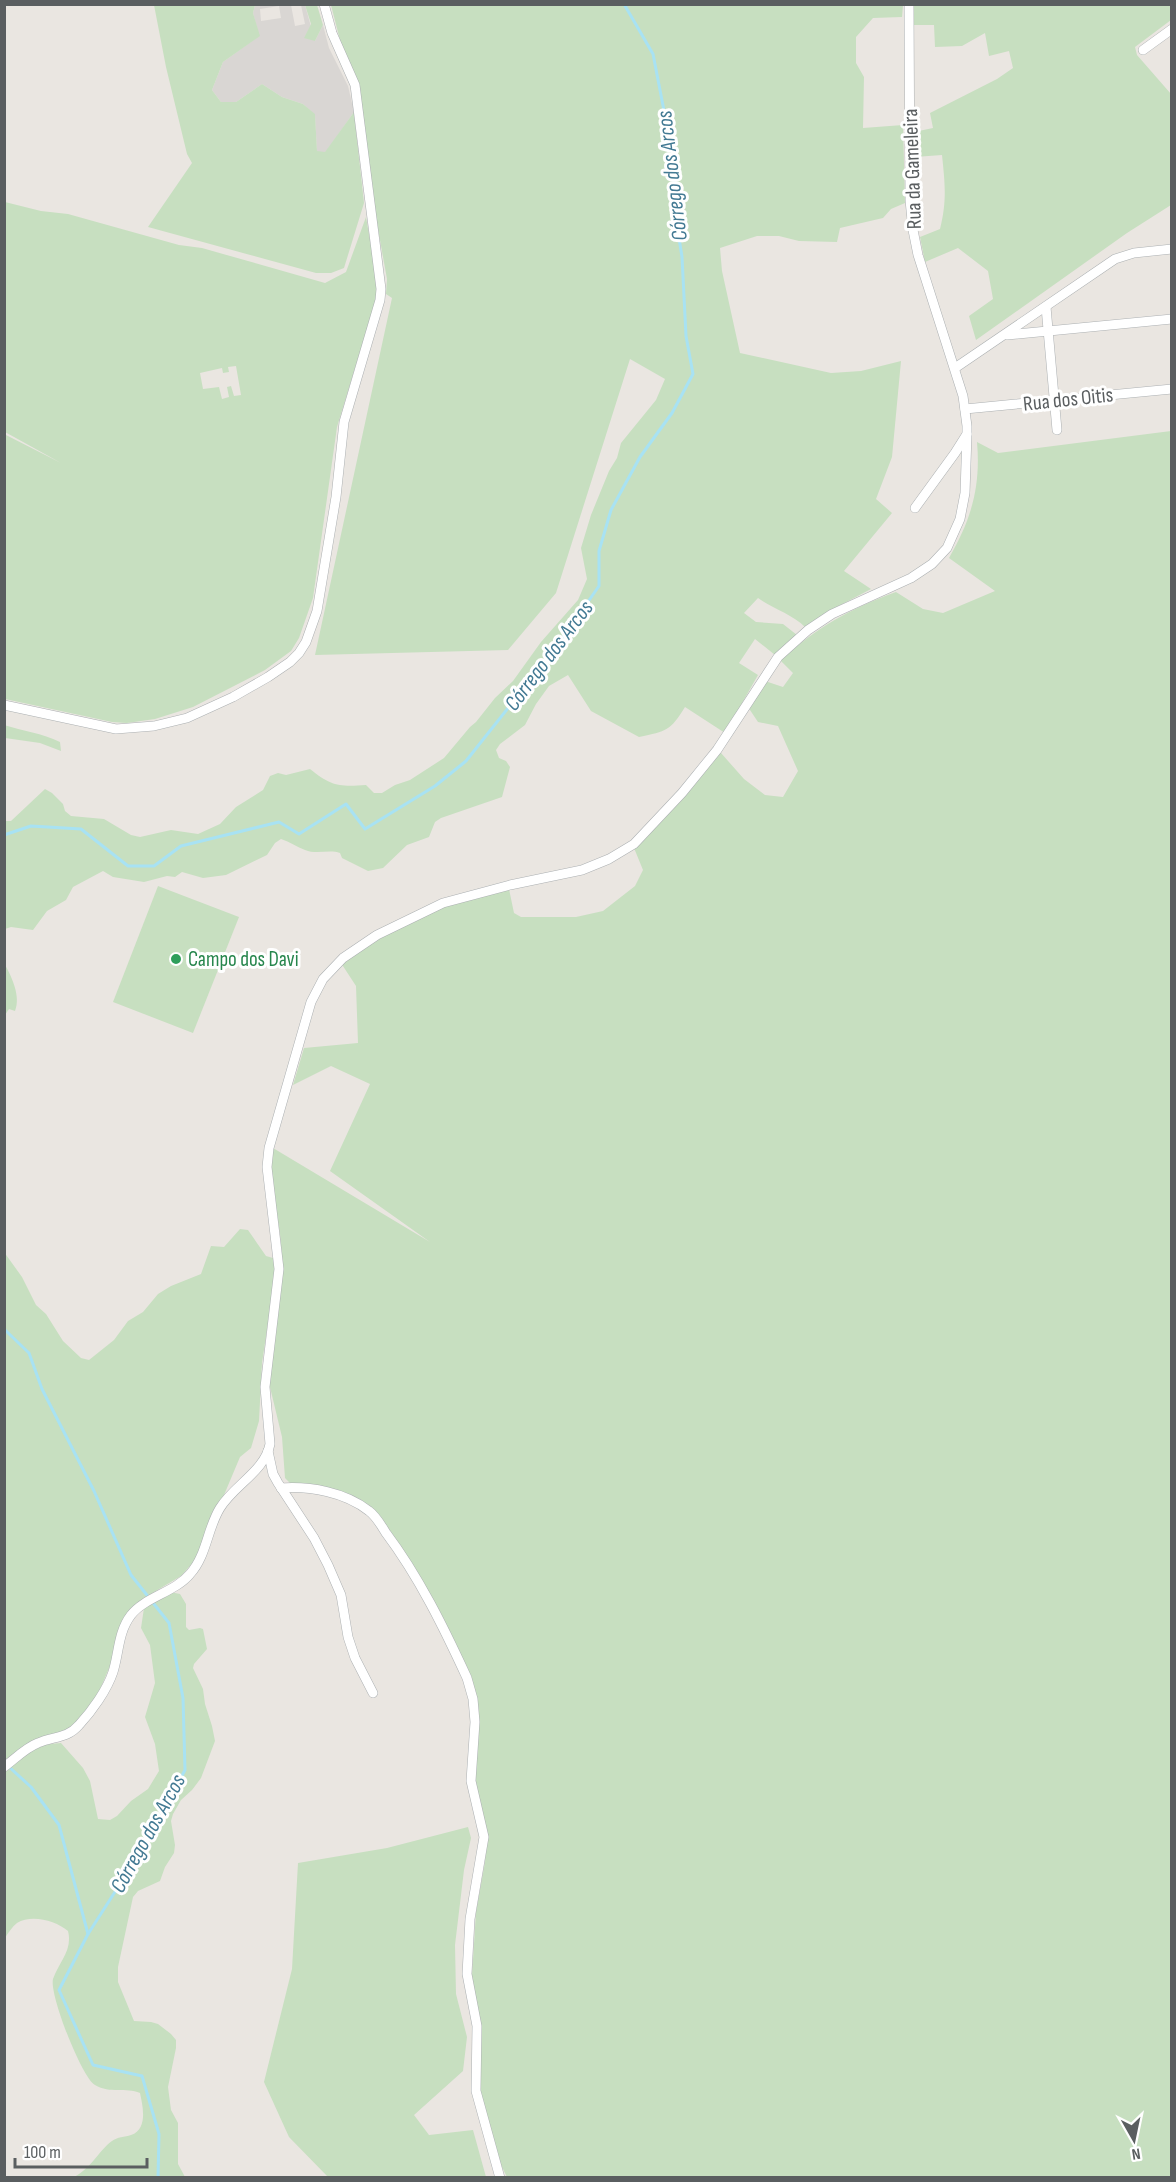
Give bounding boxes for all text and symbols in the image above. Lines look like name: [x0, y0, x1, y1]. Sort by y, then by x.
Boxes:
street label: Rua da Gameleira: [898, 108, 927, 230]
water label: Córrego dos Arcos: [651, 109, 694, 243]
street label: Rua dos Oitis: [1022, 382, 1114, 417]
water label: Córrego dos Arcos: [499, 595, 600, 716]
place label: Campo dos Davi: [188, 947, 299, 972]
marker: Campo dos Davi: [169, 952, 183, 966]
water label: Córrego dos Arcos: [105, 1770, 192, 1898]
north arrow: [1104, 2110, 1164, 2170]
scale bar: [15, 2131, 147, 2169]
text: 100 m: [24, 2142, 61, 2163]
text: N: [1130, 2143, 1142, 2163]

